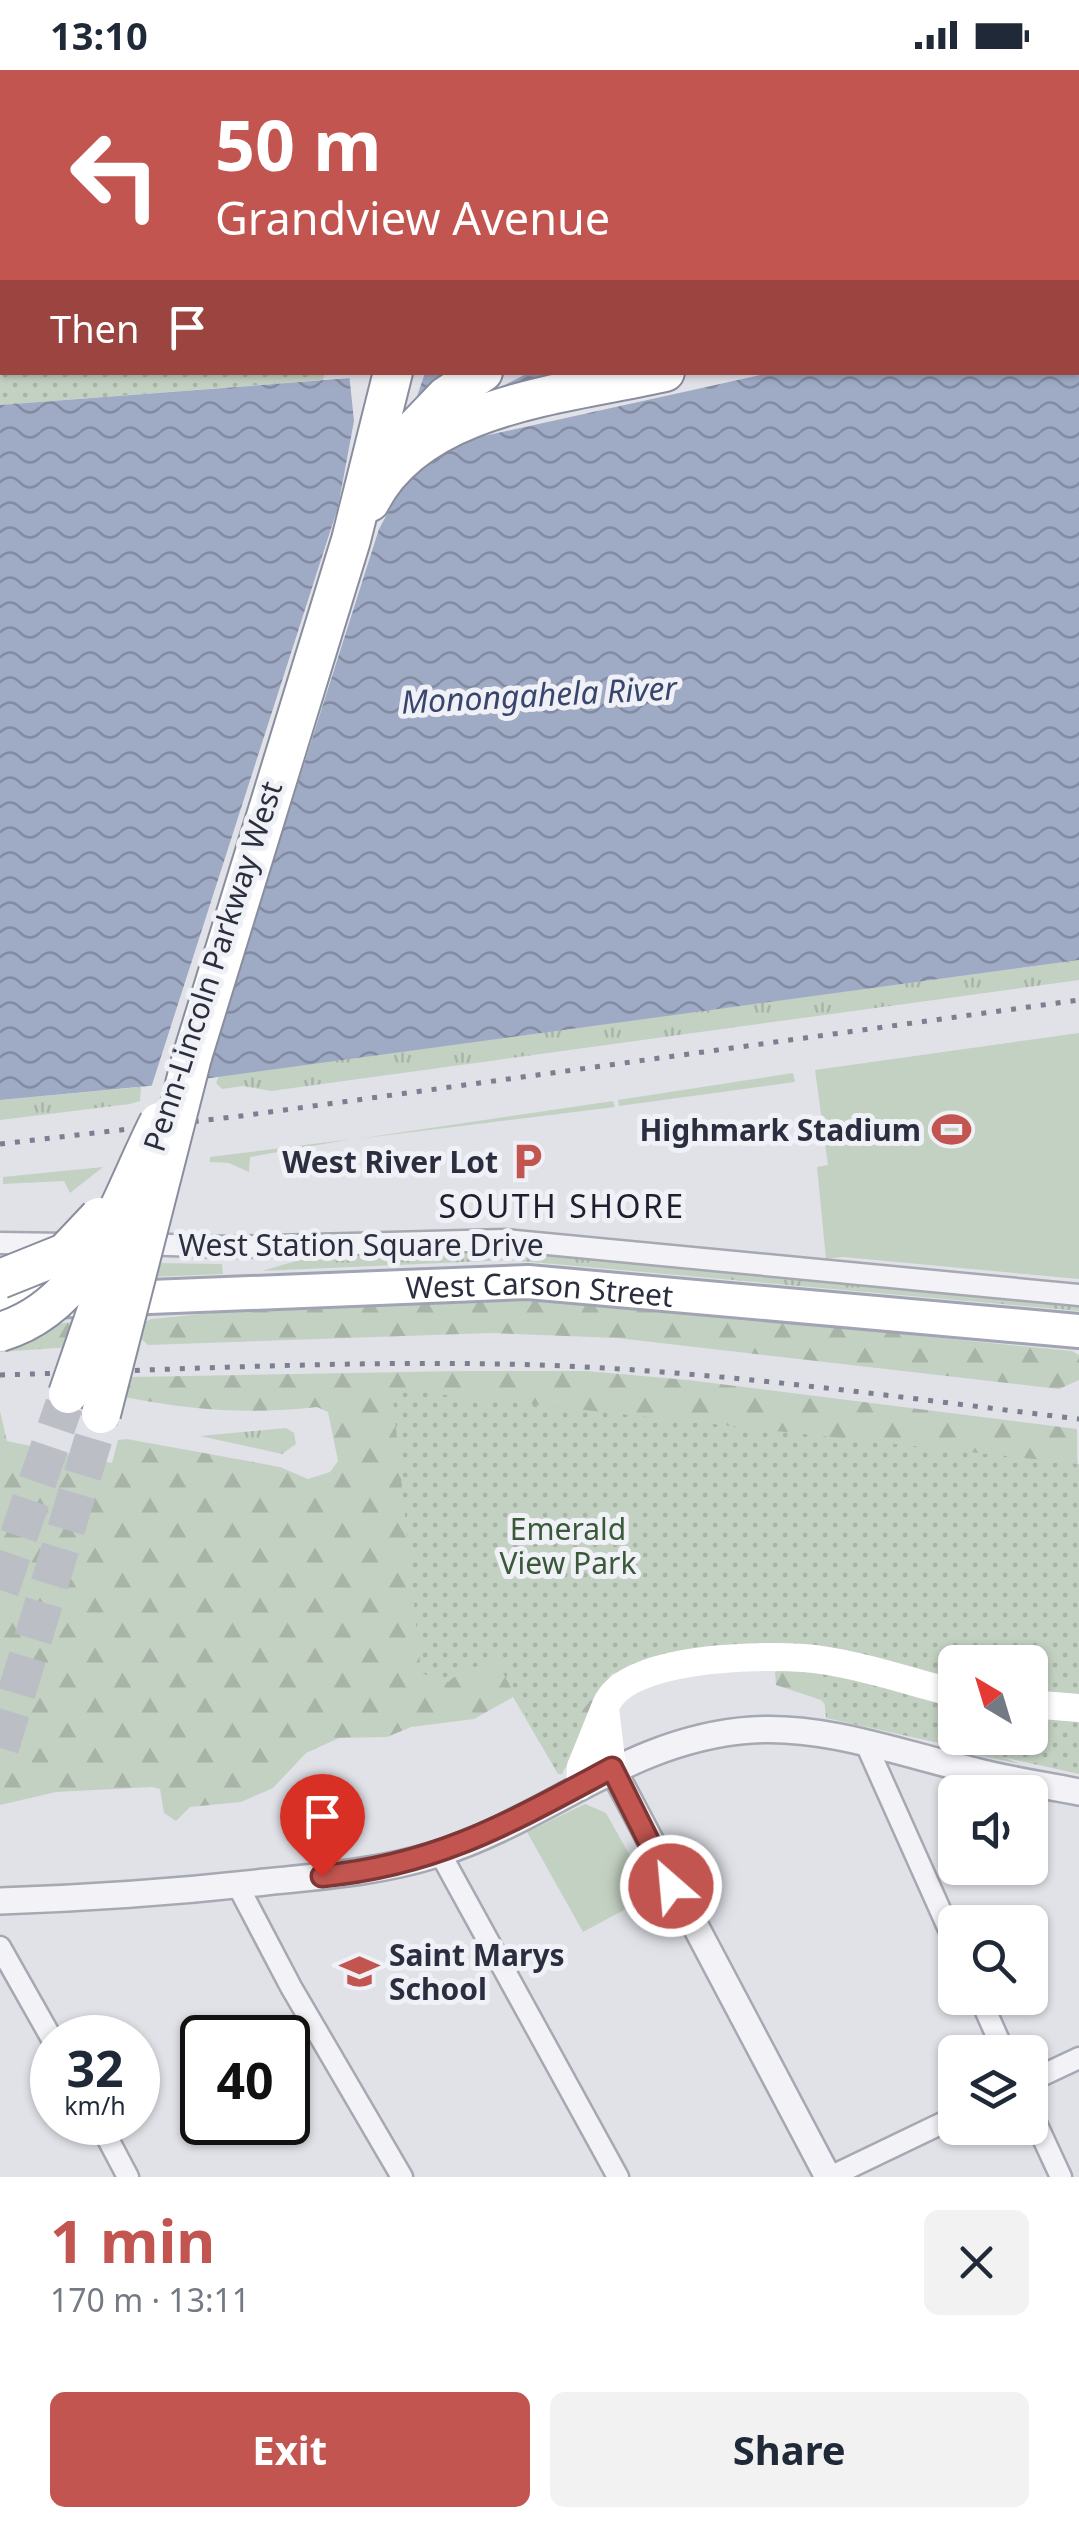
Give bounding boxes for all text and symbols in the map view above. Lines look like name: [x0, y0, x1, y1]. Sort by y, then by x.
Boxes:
text: 13:10: [50, 9, 148, 61]
text: 50 m: [215, 96, 382, 192]
icon: left: [50, 110, 180, 240]
text: Grandview Avenue: [215, 187, 610, 248]
icon: arrive: [160, 300, 215, 355]
text: Then: [50, 302, 140, 354]
water label: Monongahela River: [400, 665, 679, 723]
street label: Penn-Lincoln Parkway West: [133, 776, 291, 1156]
sports icon: Highmark Stadium: [930, 1108, 972, 1150]
place label: Highmark Stadium: [639, 1109, 921, 1150]
parking icon: West River Lot: [507, 1140, 549, 1182]
place label: West River Lot: [282, 1141, 498, 1182]
district label: SOUTH SHORE: [438, 1184, 686, 1227]
street label: West Station Square Drive: [178, 1224, 544, 1265]
street label: West Carson Street: [405, 1261, 675, 1315]
park label: Emerald View Park: [500, 1508, 636, 1583]
north arrow: [938, 1645, 1048, 1755]
map controls: [938, 1645, 1048, 2145]
pin: [280, 1774, 365, 1877]
button: sound: [938, 1775, 1048, 1885]
icon: arrive: [295, 1789, 350, 1844]
position arrow: [619, 1834, 723, 1938]
button: search: [938, 1905, 1048, 2015]
place label: Saint Marys School: [389, 1934, 565, 2009]
school or university icon: Saint Marys School: [338, 1950, 380, 1992]
speed limit sign: 40: [180, 2015, 310, 2145]
text: 32: [66, 2034, 124, 2102]
button: layers: [938, 2035, 1048, 2145]
text: km/h: [64, 2088, 126, 2122]
text: 1 min: [50, 2199, 215, 2281]
button: close: [924, 2210, 1029, 2315]
text: 170 m · 13:11: [50, 2278, 250, 2321]
button: Exit: [50, 2392, 530, 2507]
button: Share: [550, 2392, 1029, 2507]

